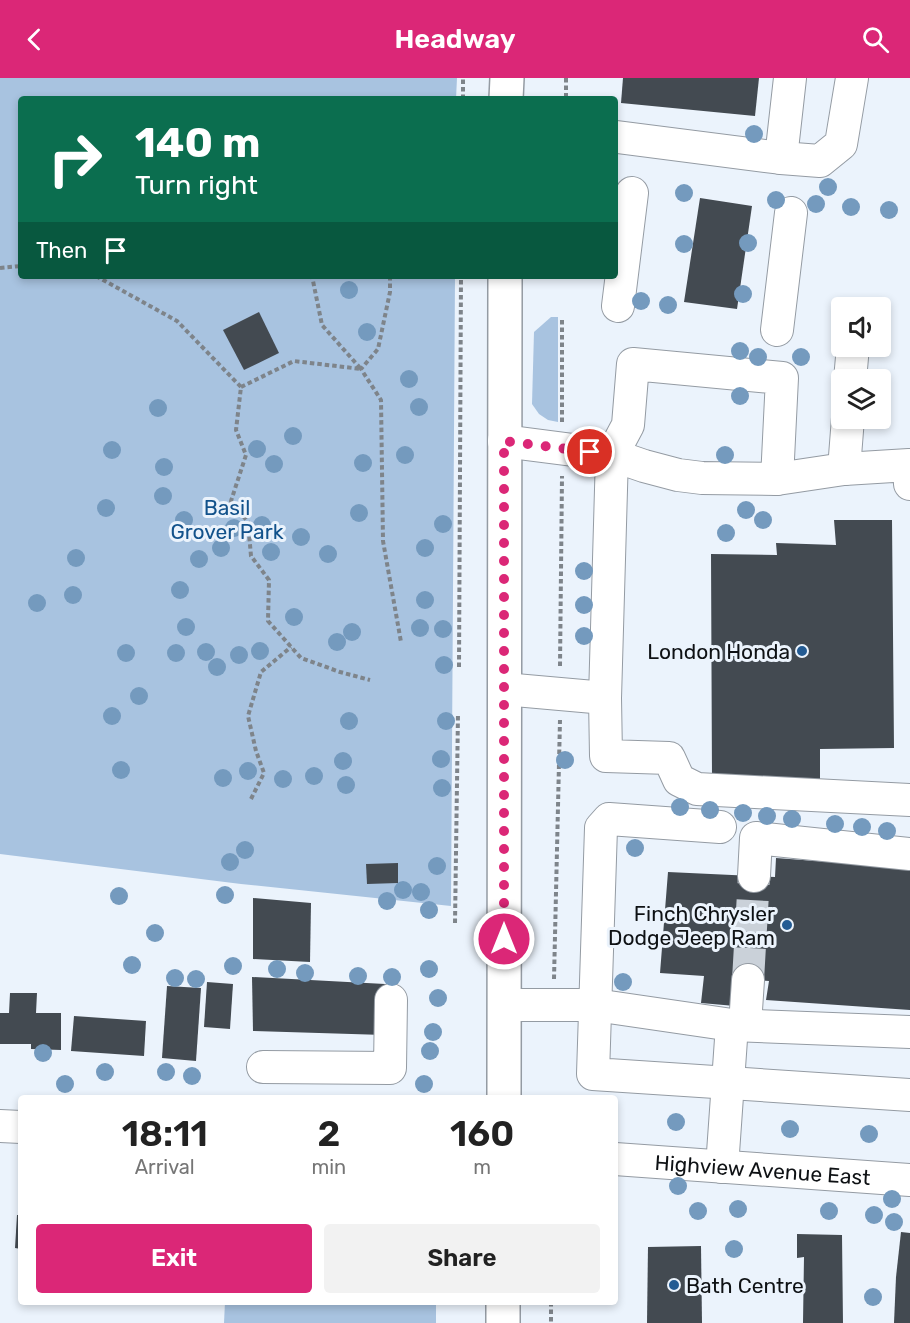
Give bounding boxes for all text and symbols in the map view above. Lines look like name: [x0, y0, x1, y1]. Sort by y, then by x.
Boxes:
icon: back: [18, 23, 51, 56]
text: Headway: [394, 23, 516, 55]
icon: search: [859, 23, 892, 56]
text: 140 m: [135, 118, 261, 168]
icon: right: [36, 120, 114, 198]
text: Turn right: [135, 169, 258, 201]
icon: arrive: [99, 234, 132, 267]
text: Then: [36, 237, 87, 264]
map controls: [831, 297, 891, 429]
button: sound: [831, 297, 891, 357]
button: layers: [831, 369, 891, 429]
pin: [564, 426, 615, 477]
icon: arrive: [573, 435, 606, 468]
park label: Basil Grover Park: [170, 495, 284, 544]
place label: London Honda: [647, 639, 790, 664]
marker: London Honda: [795, 644, 809, 658]
place label: Finch Chrysler Dodge Jeep Ram: [608, 901, 775, 950]
position arrow: [472, 907, 536, 971]
marker: Finch Chrysler Dodge Jeep Ram: [780, 918, 794, 932]
text: 18:11: [122, 1112, 208, 1155]
text: 2: [317, 1112, 340, 1155]
text: 160: [450, 1112, 514, 1155]
street label: Highview Avenue East: [654, 1149, 871, 1190]
text: Arrival: [135, 1155, 195, 1179]
text: min: [311, 1155, 346, 1179]
text: m: [473, 1155, 491, 1179]
button: Exit: [36, 1224, 312, 1293]
button: Share: [324, 1224, 600, 1293]
place label: Bath Centre: [686, 1273, 804, 1298]
marker: Bath Centre: [667, 1278, 681, 1292]

